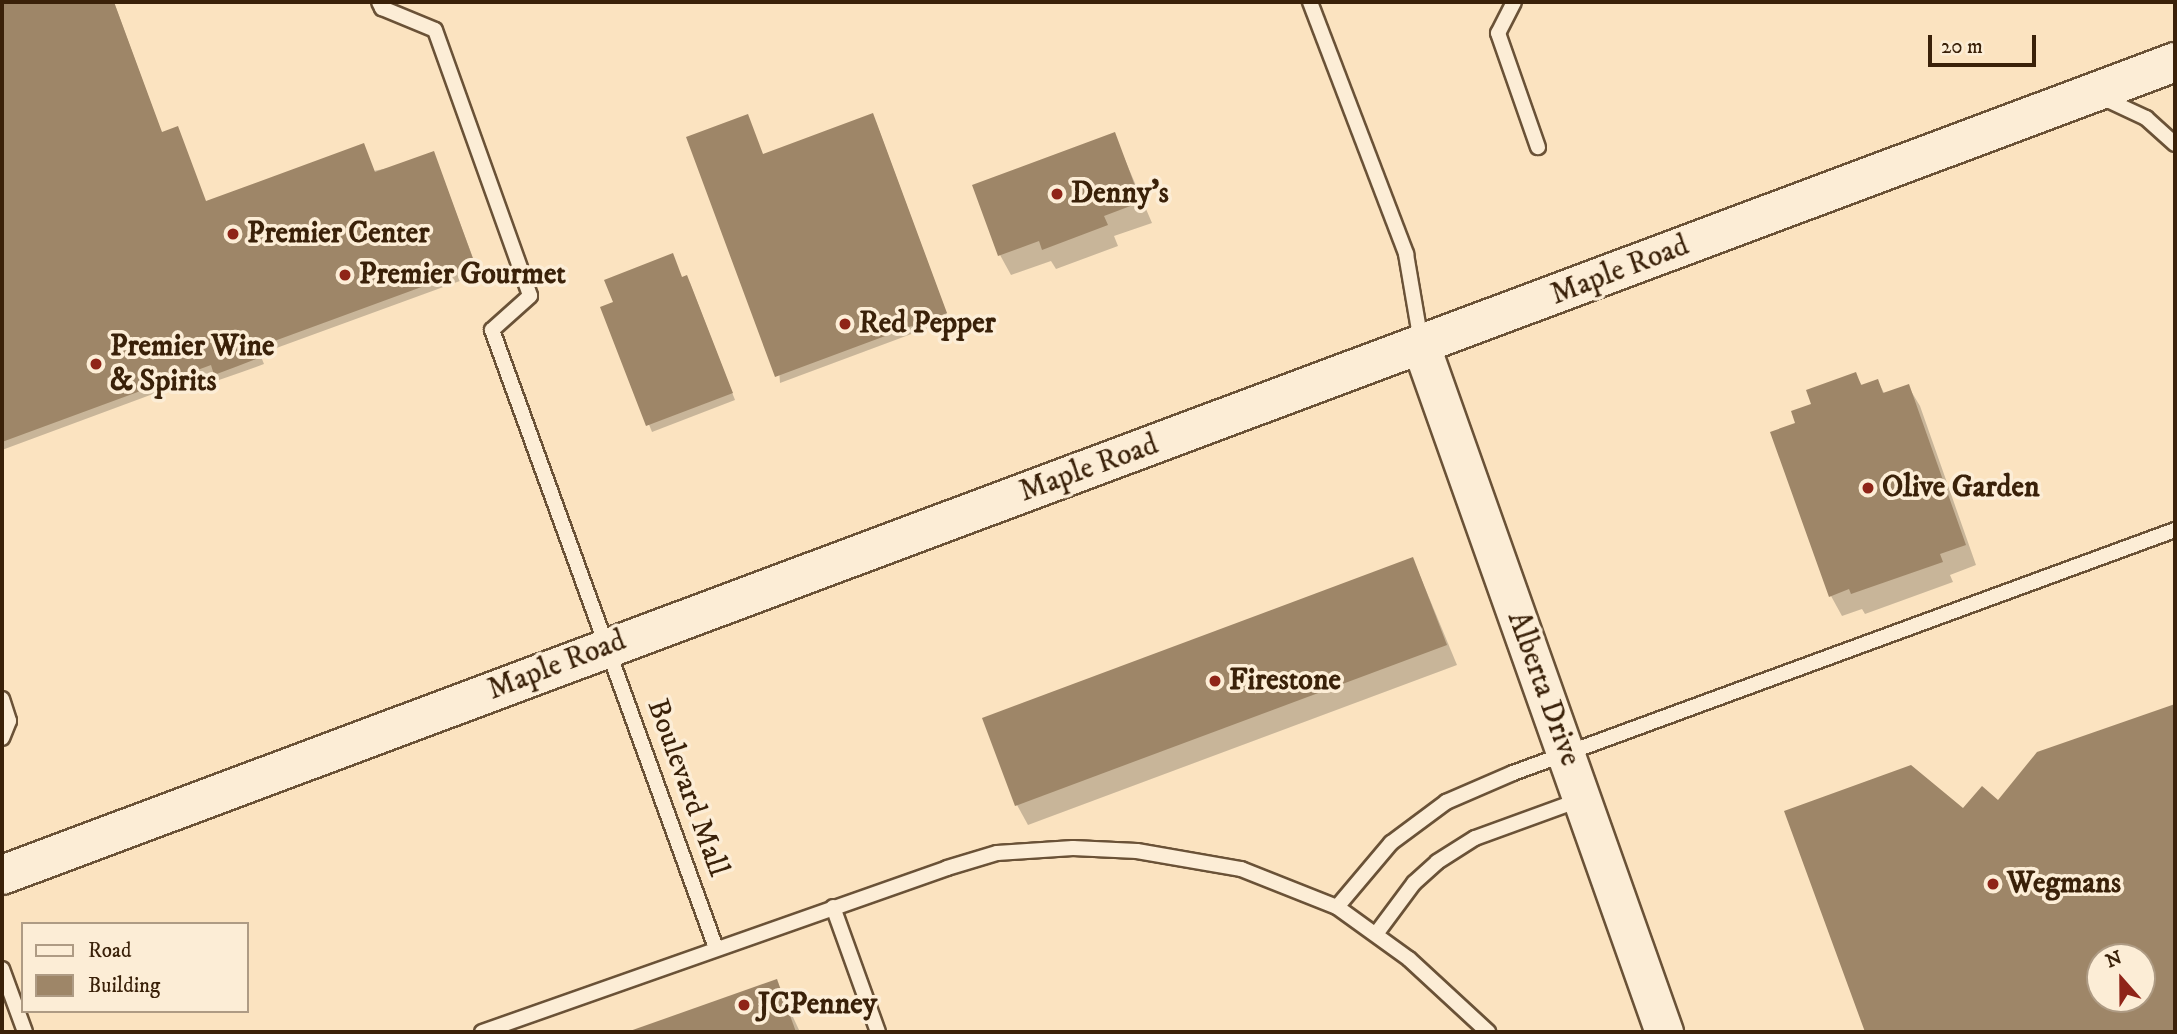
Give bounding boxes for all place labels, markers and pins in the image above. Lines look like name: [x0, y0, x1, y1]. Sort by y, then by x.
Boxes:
place label: Denny's: [1071, 176, 1169, 212]
marker: Denny's: [1049, 186, 1065, 202]
place label: Premier Center: [247, 216, 429, 252]
marker: Premier Center: [225, 226, 241, 242]
place label: Premier Gourmet: [359, 257, 566, 293]
marker: Premier Gourmet: [337, 267, 353, 283]
place label: Red Pepper: [859, 306, 996, 342]
marker: Red Pepper: [837, 316, 853, 332]
place label: Premier Wine & Spirits: [110, 329, 274, 400]
marker: Premier Wine & Spirits: [88, 356, 104, 372]
place label: Olive Garden: [1882, 470, 2040, 506]
marker: Olive Garden: [1860, 480, 1876, 496]
place label: Firestone: [1229, 663, 1341, 699]
marker: Firestone: [1207, 673, 1223, 689]
place label: Wegmans: [2007, 866, 2121, 902]
marker: Wegmans: [1985, 876, 2001, 892]
place label: JCPenney: [758, 987, 877, 1023]
marker: JCPenney: [736, 997, 752, 1013]

